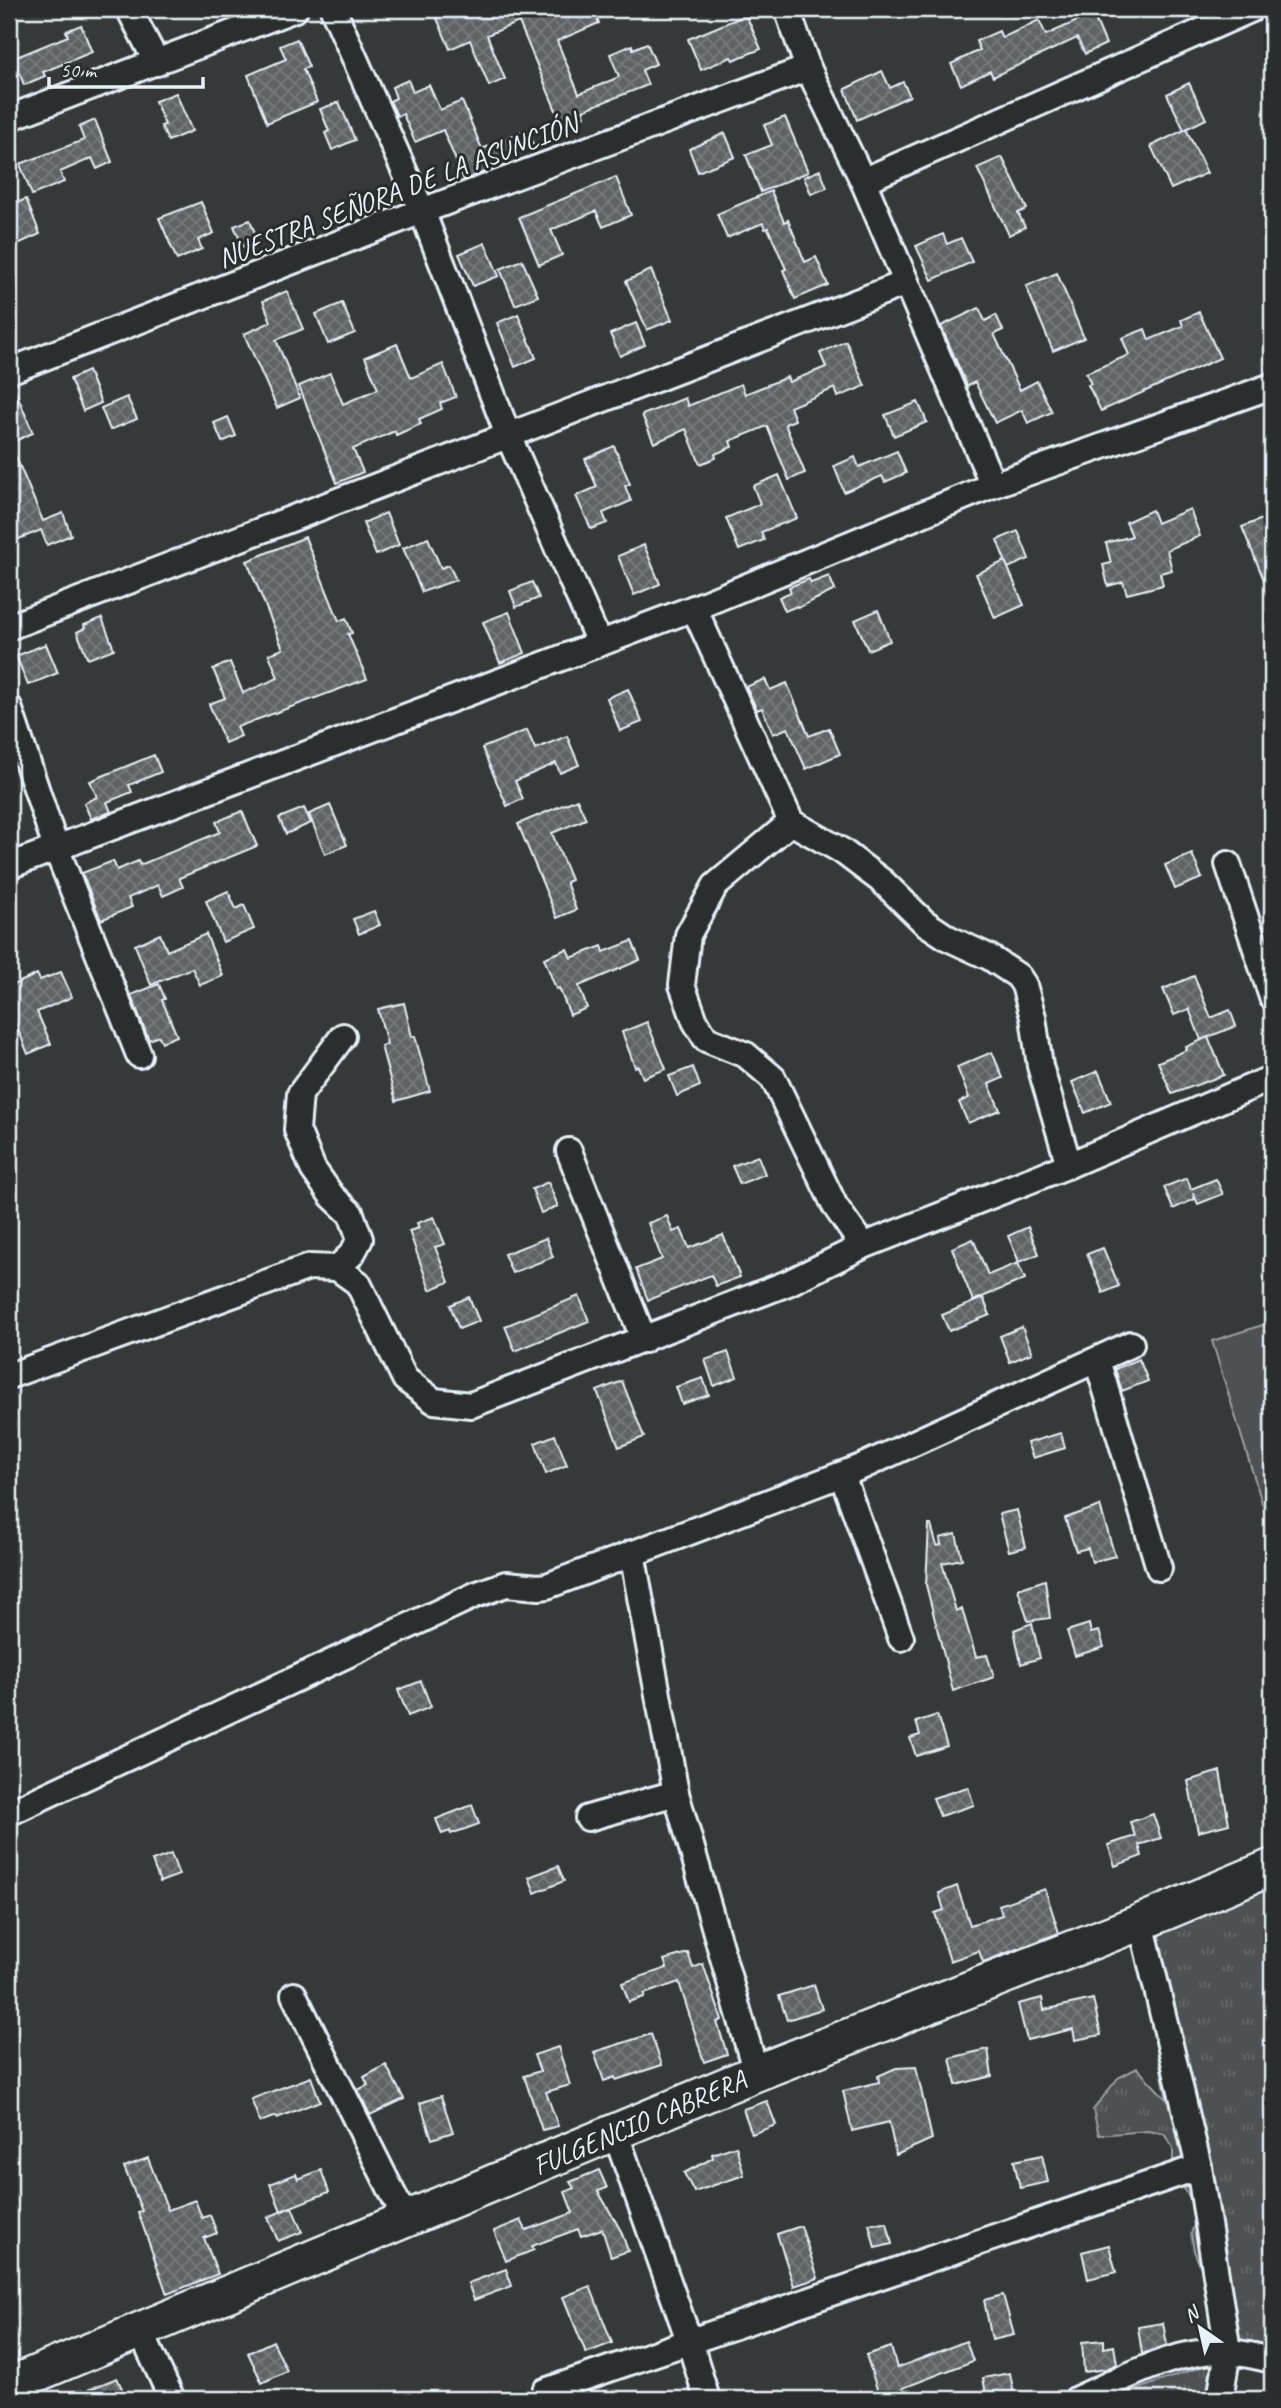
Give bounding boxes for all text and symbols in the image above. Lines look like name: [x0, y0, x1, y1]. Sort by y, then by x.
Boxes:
scale bar: [49, 46, 203, 90]
text: 50 m: [60, 57, 98, 83]
street label: NUESTRA SEÑORA DE LA ASUNCIÓN: [212, 104, 586, 275]
street label: FULGENCIO CABRERA: [527, 2061, 753, 2183]
north arrow: [1166, 2292, 1236, 2362]
text: N: [1179, 2300, 1205, 2328]

